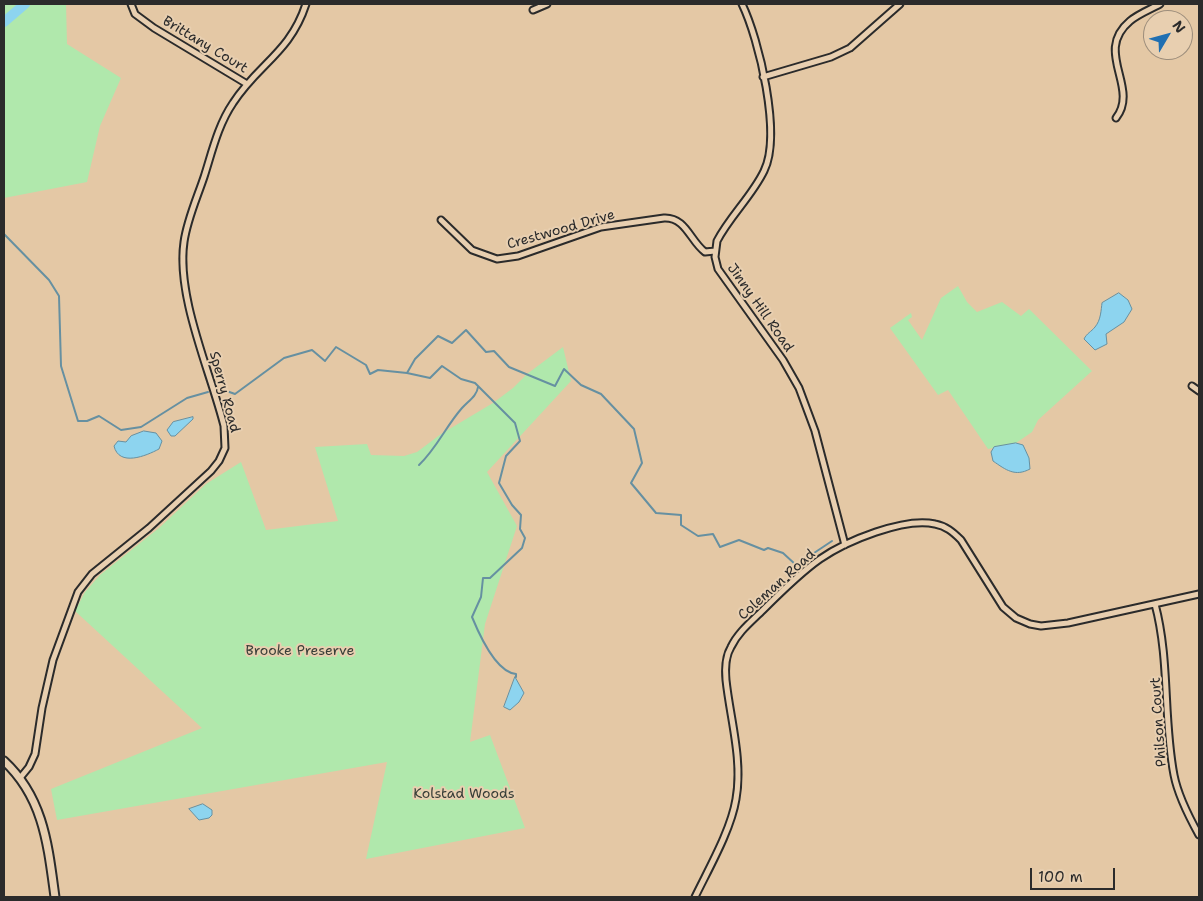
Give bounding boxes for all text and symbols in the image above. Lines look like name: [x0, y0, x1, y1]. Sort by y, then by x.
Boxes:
north arrow: [1143, 10, 1193, 60]
street label: Brittany Court: [159, 13, 251, 77]
text: N: [1169, 17, 1190, 36]
street label: Crestwood Drive: [505, 207, 617, 253]
street label: Jinny Hill Road: [723, 260, 797, 356]
street label: Sperry Road: [205, 350, 243, 434]
street label: Coleman Road: [735, 546, 819, 624]
park label: Brooke Preserve: [246, 643, 354, 659]
street label: Philson Court: [1147, 676, 1171, 768]
park label: Kolstad Woods: [413, 786, 515, 802]
scale bar: [1033, 858, 1118, 890]
text: 100 m: [1038, 867, 1083, 887]

